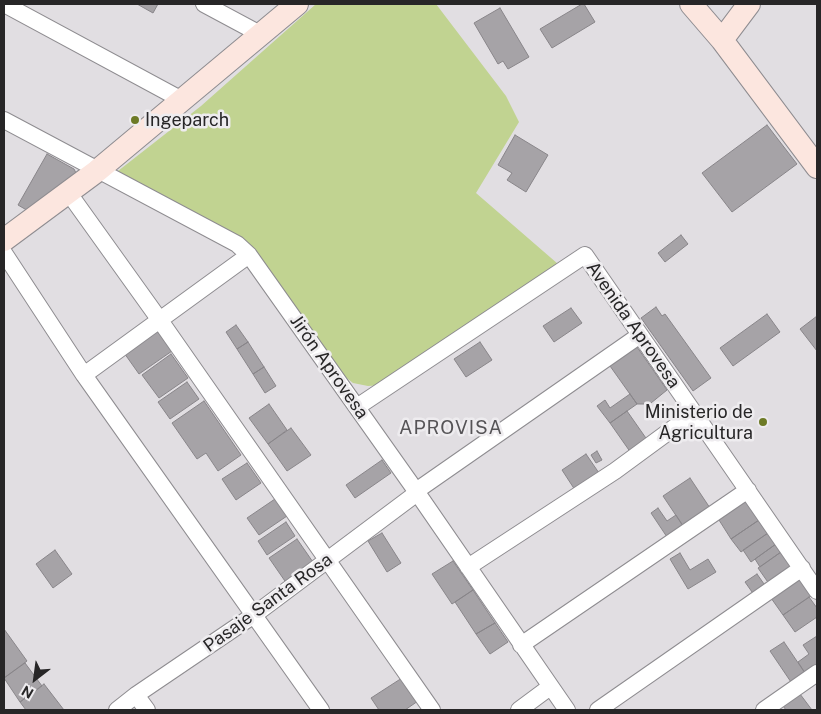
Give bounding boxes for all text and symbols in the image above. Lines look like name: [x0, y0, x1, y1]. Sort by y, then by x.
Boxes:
place label: Ingeparch: [145, 109, 229, 131]
marker: Ingeparch: [129, 114, 141, 126]
street label: Avenida Aprovesa: [581, 258, 685, 392]
street label: Jirón Aprovesa: [285, 311, 373, 423]
place label: Ministerio de Agricultura: [645, 401, 753, 444]
marker: Ministerio de Agricultura: [757, 416, 769, 428]
district label: APROVISA: [398, 417, 504, 439]
street label: Pasaje Santa Rosa: [199, 549, 337, 657]
north arrow: [10, 654, 60, 704]
text: N: [19, 682, 36, 702]

